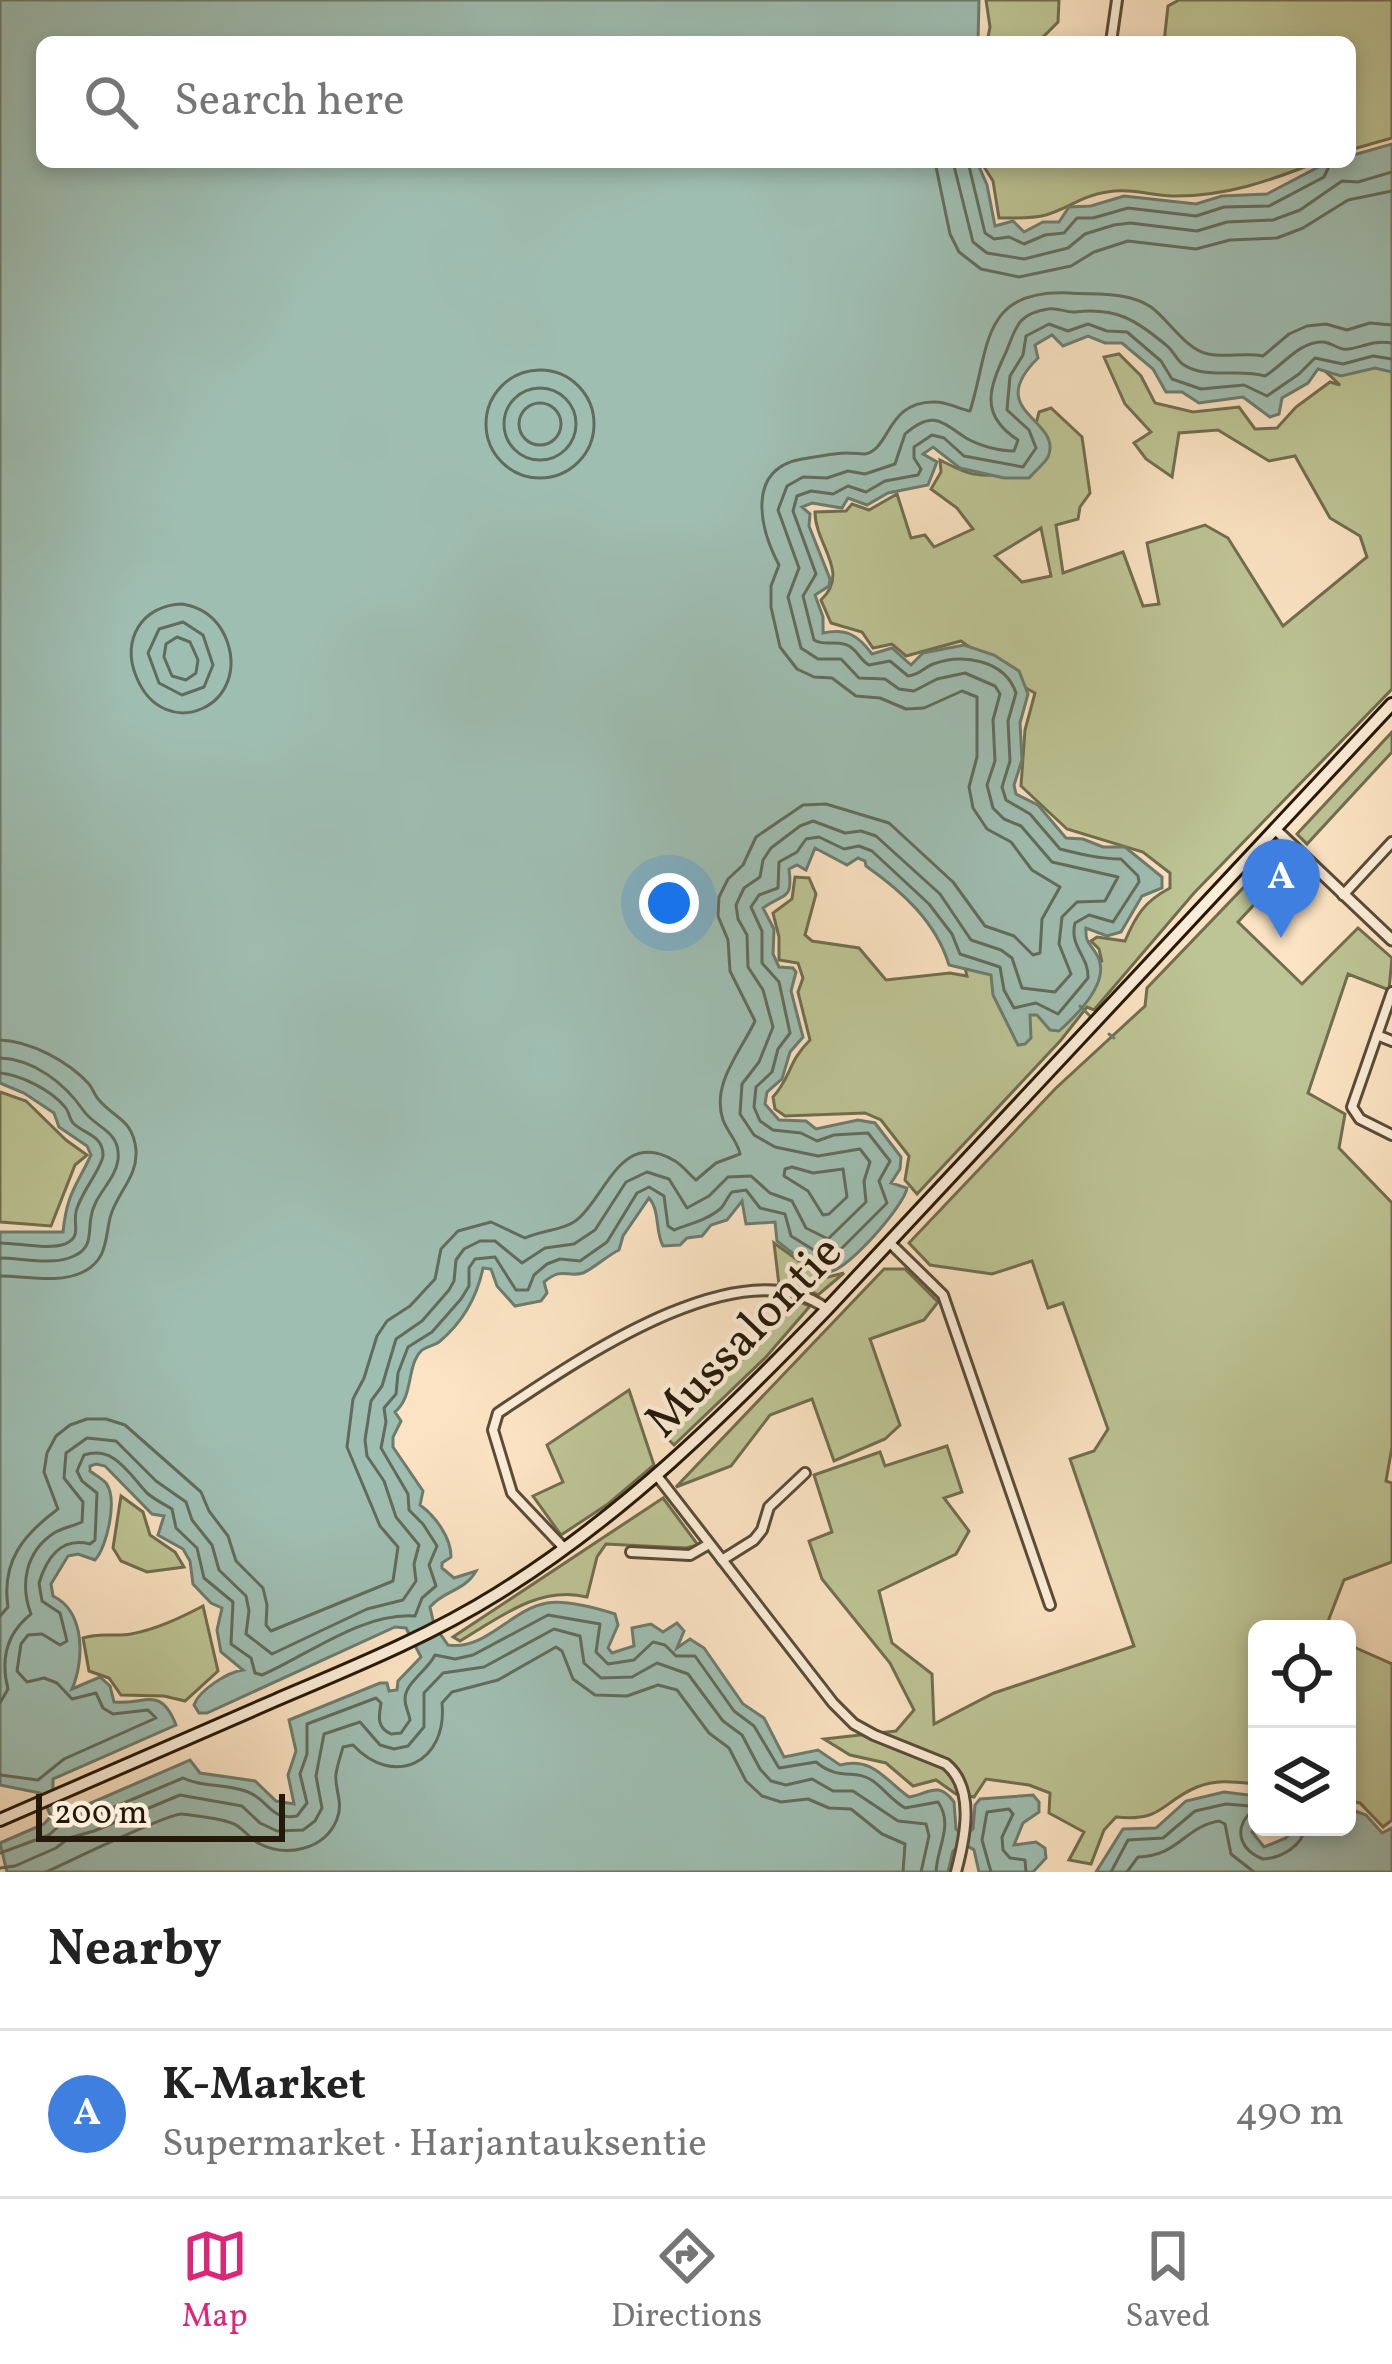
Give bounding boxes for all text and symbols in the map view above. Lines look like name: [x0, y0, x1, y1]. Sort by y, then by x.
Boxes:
search box: [36, 36, 1356, 168]
icon: search: [78, 69, 144, 135]
text: Search here: [174, 71, 405, 134]
pin: A: [1242, 839, 1320, 938]
your location: [639, 873, 699, 933]
street label: Mussalontie: [631, 1222, 859, 1454]
map controls: [1248, 1620, 1356, 1836]
button: locate: [1248, 1620, 1356, 1728]
button: layers: [1248, 1728, 1356, 1836]
scale bar: [36, 1788, 285, 1841]
text: 200 m: [54, 1792, 148, 1838]
text: Nearby: [48, 1915, 222, 1986]
text: K-Market: [162, 2055, 366, 2118]
text: A: [73, 2087, 101, 2141]
text: 490 m: [1235, 2087, 1344, 2141]
text: Supermarket · Harjantauksentie: [162, 2118, 707, 2172]
tab: Map: [182, 2223, 248, 2341]
tab: Directions: [611, 2223, 762, 2341]
tab: Saved: [1125, 2223, 1210, 2341]

